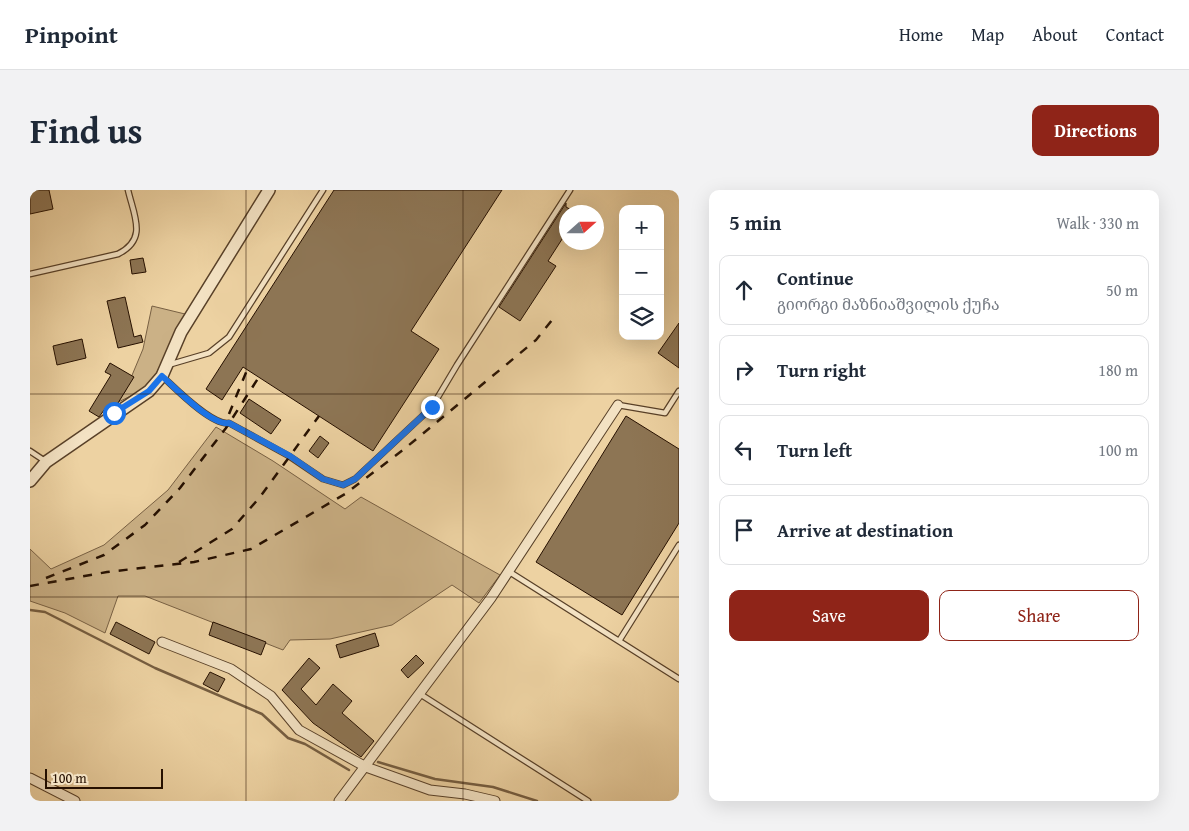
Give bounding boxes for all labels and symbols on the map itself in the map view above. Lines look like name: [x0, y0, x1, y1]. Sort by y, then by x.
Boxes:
north arrow: [559, 205, 604, 250]
route end: [421, 396, 444, 419]
route start: [103, 402, 126, 425]
scale bar: [45, 766, 162, 789]

